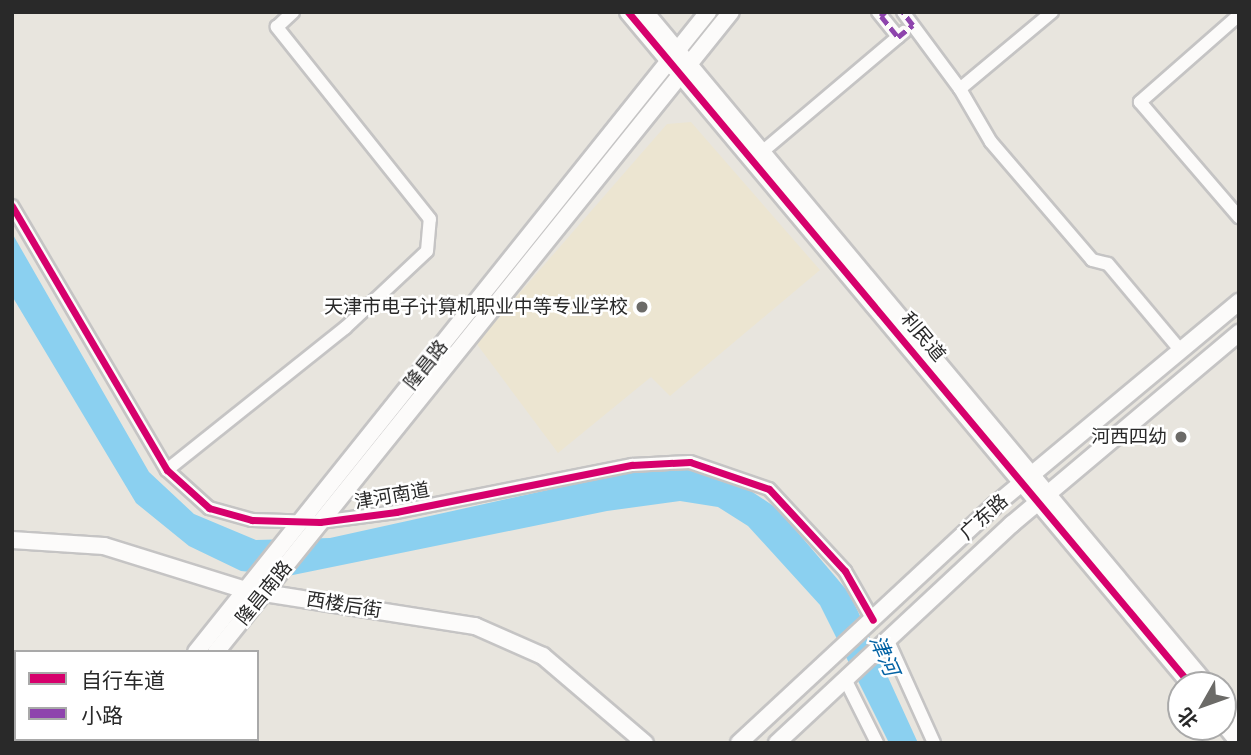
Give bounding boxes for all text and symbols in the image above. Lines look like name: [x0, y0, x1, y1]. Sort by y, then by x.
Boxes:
place label: 天津市电子计算机职业中等专业学校: [324, 296, 628, 318]
marker: 天津市电子计算机职业中等专业学校: [634, 299, 650, 315]
street label: 利民道: [896, 308, 950, 366]
street label: 隆昌路: [399, 336, 453, 394]
place label: 河西四幼: [1091, 426, 1167, 448]
marker: 河西四幼: [1173, 429, 1189, 445]
street label: 津河南道: [353, 478, 431, 514]
street label: 广东路: [955, 489, 1013, 545]
street label: 隆昌南路: [231, 556, 297, 630]
street label: 西楼后街: [305, 588, 383, 622]
water label: 津河: [865, 631, 905, 679]
legend: [14, 650, 259, 741]
text: 自行车道: [81, 666, 165, 694]
north arrow: [1167, 671, 1237, 741]
text: 小路: [81, 701, 123, 729]
text: 北: [1171, 703, 1204, 734]

